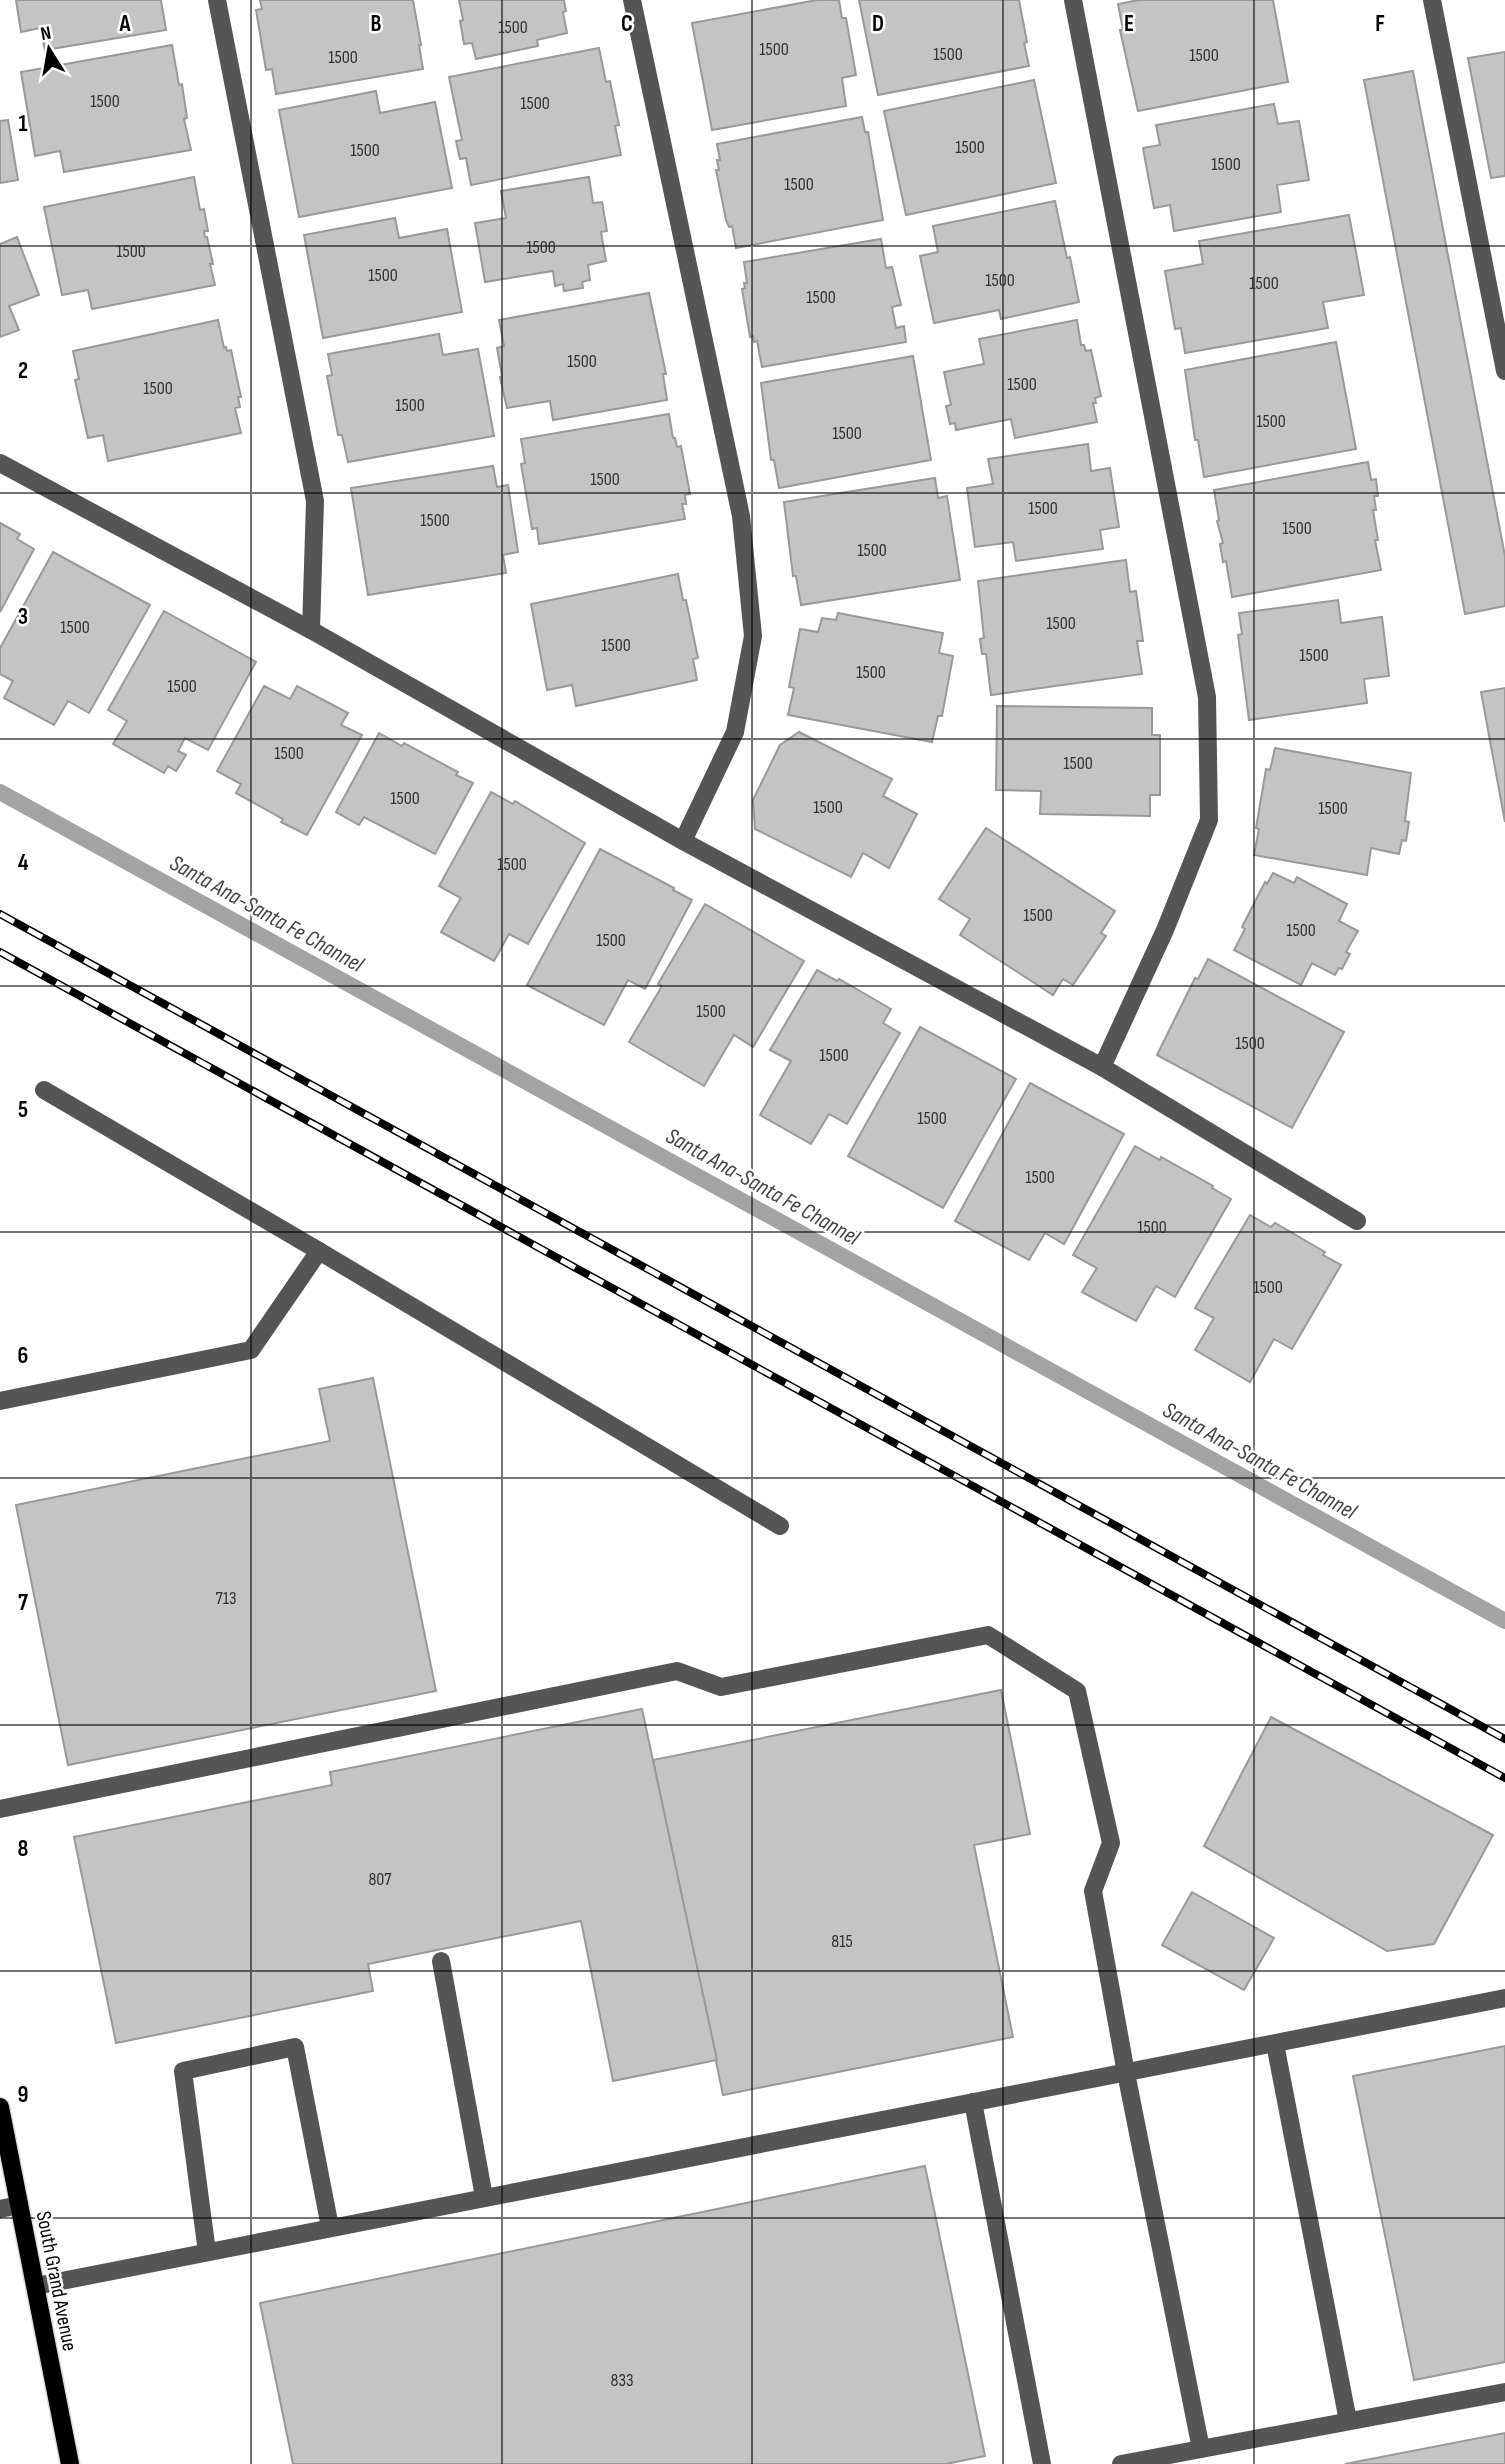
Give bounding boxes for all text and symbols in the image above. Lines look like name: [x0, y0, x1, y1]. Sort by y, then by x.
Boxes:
text: A: [119, 10, 132, 38]
text: B: [371, 10, 382, 38]
text: C: [621, 10, 633, 38]
text: D: [872, 10, 884, 38]
text: E: [1124, 10, 1134, 38]
text: F: [1375, 10, 1385, 38]
north arrow: [14, 14, 84, 84]
house number: 1500: [498, 17, 528, 38]
text: N: [39, 22, 53, 46]
house number: 1500: [759, 39, 789, 60]
house number: 1500: [933, 44, 963, 65]
house number: 1500: [1189, 45, 1219, 66]
house number: 1500: [328, 47, 358, 68]
house number: 1500: [90, 91, 120, 112]
house number: 1500: [520, 93, 550, 114]
text: 1: [18, 110, 28, 138]
house number: 1500: [955, 137, 985, 158]
house number: 1500: [350, 140, 380, 161]
house number: 1500: [1211, 154, 1241, 175]
house number: 1500: [784, 174, 814, 195]
house number: 1500: [526, 237, 556, 258]
house number: 1500: [116, 241, 146, 262]
house number: 1500: [368, 265, 398, 286]
house number: 1500: [985, 270, 1015, 291]
house number: 1500: [1249, 273, 1279, 294]
house number: 1500: [806, 287, 836, 308]
house number: 1500: [567, 351, 597, 372]
text: 2: [18, 357, 28, 385]
house number: 1500: [1007, 374, 1037, 395]
house number: 1500: [143, 378, 173, 399]
house number: 1500: [395, 395, 425, 416]
house number: 1500: [1256, 411, 1286, 432]
house number: 1500: [832, 423, 862, 444]
house number: 1500: [590, 469, 620, 490]
house number: 1500: [1028, 498, 1058, 519]
house number: 1500: [420, 510, 450, 531]
house number: 1500: [1282, 518, 1312, 539]
house number: 1500: [857, 540, 887, 561]
text: 3: [18, 603, 28, 631]
house number: 1500: [1046, 613, 1076, 634]
house number: 1500: [60, 617, 90, 638]
house number: 1500: [601, 635, 631, 656]
house number: 1500: [1299, 645, 1329, 666]
house number: 1500: [856, 662, 886, 683]
house number: 1500: [167, 676, 197, 697]
house number: 1500: [274, 743, 304, 764]
house number: 1500: [1063, 753, 1093, 774]
house number: 1500: [390, 788, 420, 809]
house number: 1500: [813, 797, 843, 818]
house number: 1500: [1318, 798, 1348, 819]
text: 4: [18, 849, 29, 877]
water label: Santa Ana-Santa Fe Channel: [165, 849, 369, 979]
house number: 1500: [497, 854, 527, 875]
house number: 1500: [1023, 905, 1053, 926]
house number: 1500: [1286, 920, 1316, 941]
house number: 1500: [596, 930, 626, 951]
house number: 1500: [696, 1001, 726, 1022]
house number: 1500: [1235, 1033, 1265, 1054]
house number: 1500: [819, 1045, 849, 1066]
text: 5: [18, 1096, 28, 1124]
house number: 1500: [917, 1108, 947, 1129]
water label: Santa Ana-Santa Fe Channel: [661, 1122, 865, 1252]
house number: 1500: [1025, 1167, 1055, 1188]
house number: 1500: [1137, 1217, 1167, 1238]
house number: 1500: [1253, 1277, 1283, 1298]
text: 6: [18, 1342, 28, 1370]
water label: Santa Ana-Santa Fe Channel: [1158, 1396, 1362, 1526]
house number: 713: [215, 1588, 237, 1609]
text: 7: [18, 1589, 28, 1617]
text: 8: [18, 1835, 29, 1863]
house number: 807: [368, 1869, 392, 1890]
house number: 815: [831, 1931, 853, 1952]
text: 9: [18, 2081, 28, 2109]
street label: South Grand Avenue: [31, 2209, 82, 2353]
house number: 833: [611, 2370, 634, 2391]

